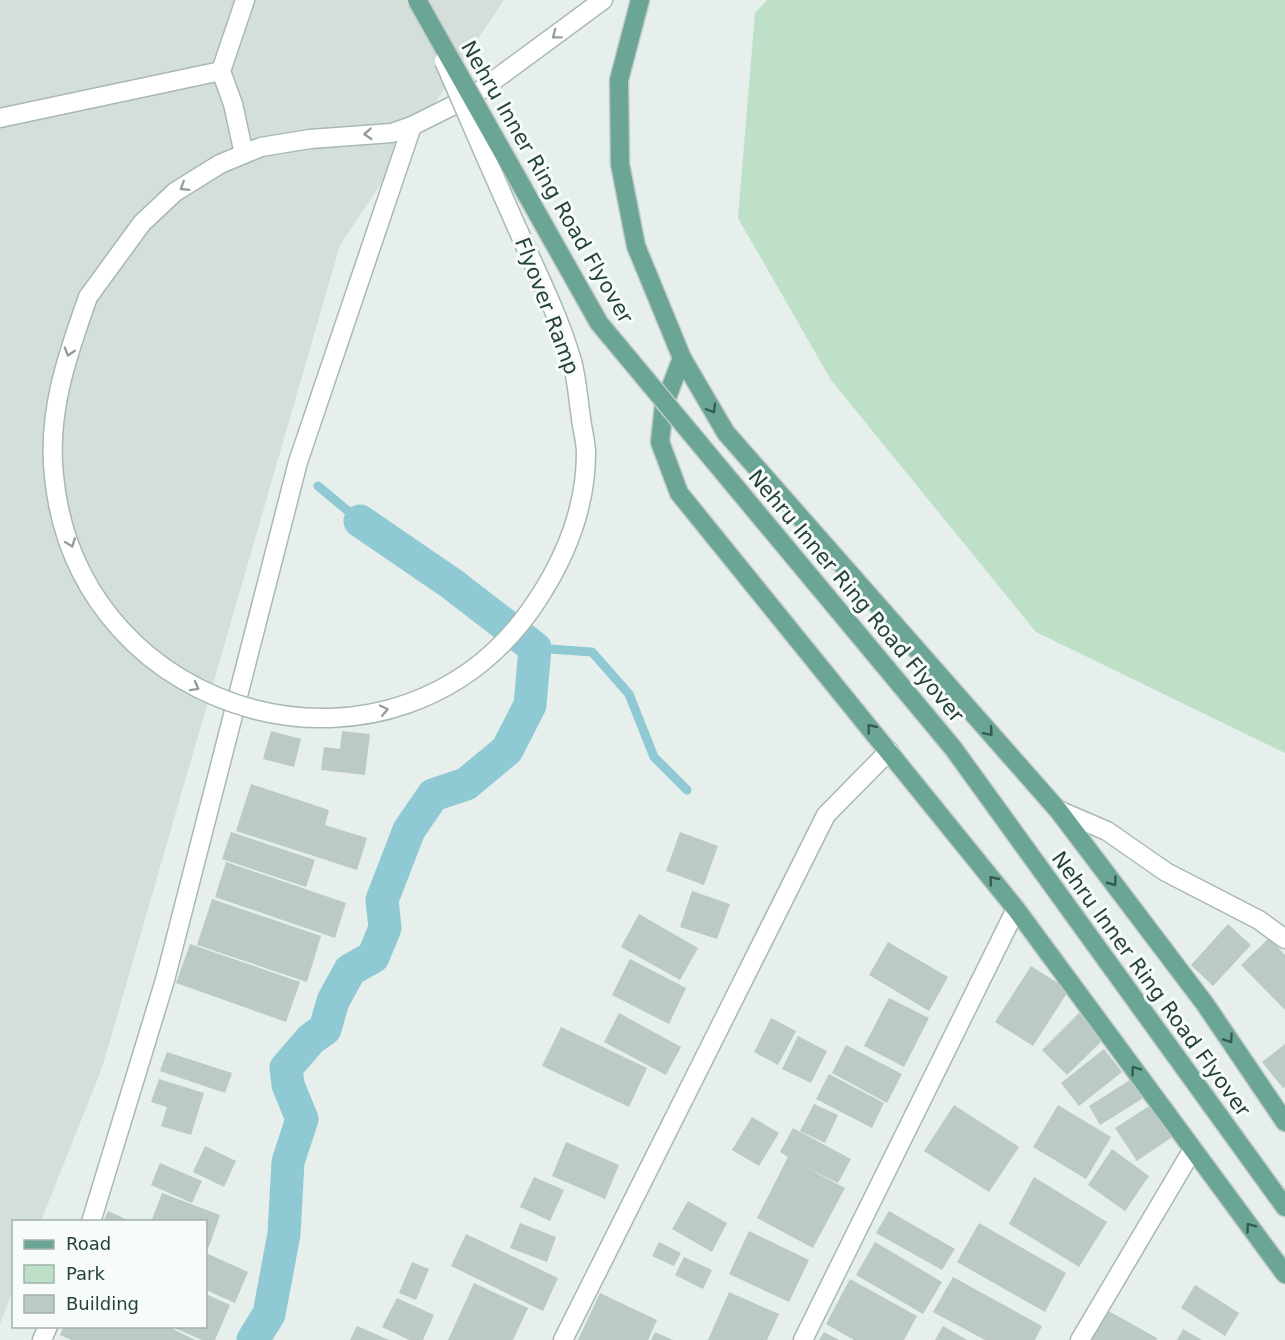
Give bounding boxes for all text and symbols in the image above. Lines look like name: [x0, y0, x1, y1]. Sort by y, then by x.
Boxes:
one-way arrow: [551, 28, 562, 39]
street label: Nehru Inner Ring Road Flyover: [456, 37, 638, 328]
one-way arrow: [363, 128, 372, 141]
one-way arrow: [180, 179, 190, 191]
street label: Flyover Ramp: [510, 234, 584, 378]
one-way arrow: [64, 346, 76, 357]
one-way arrow: [705, 403, 716, 413]
street label: Nehru Inner Ring Road Flyover: [743, 465, 969, 727]
one-way arrow: [63, 537, 76, 548]
one-way arrow: [189, 679, 199, 691]
one-way arrow: [378, 704, 388, 717]
one-way arrow: [867, 724, 878, 735]
one-way arrow: [982, 725, 993, 735]
street label: Nehru Inner Ring Road Flyover: [1047, 847, 1256, 1122]
one-way arrow: [989, 876, 1000, 887]
one-way arrow: [1106, 876, 1117, 887]
one-way arrow: [1222, 1032, 1233, 1043]
one-way arrow: [1131, 1066, 1142, 1077]
legend: [12, 1220, 207, 1328]
one-way arrow: [1246, 1223, 1257, 1234]
text: Road: [66, 1233, 111, 1254]
text: Park: [66, 1263, 105, 1284]
text: Building: [66, 1293, 139, 1314]

